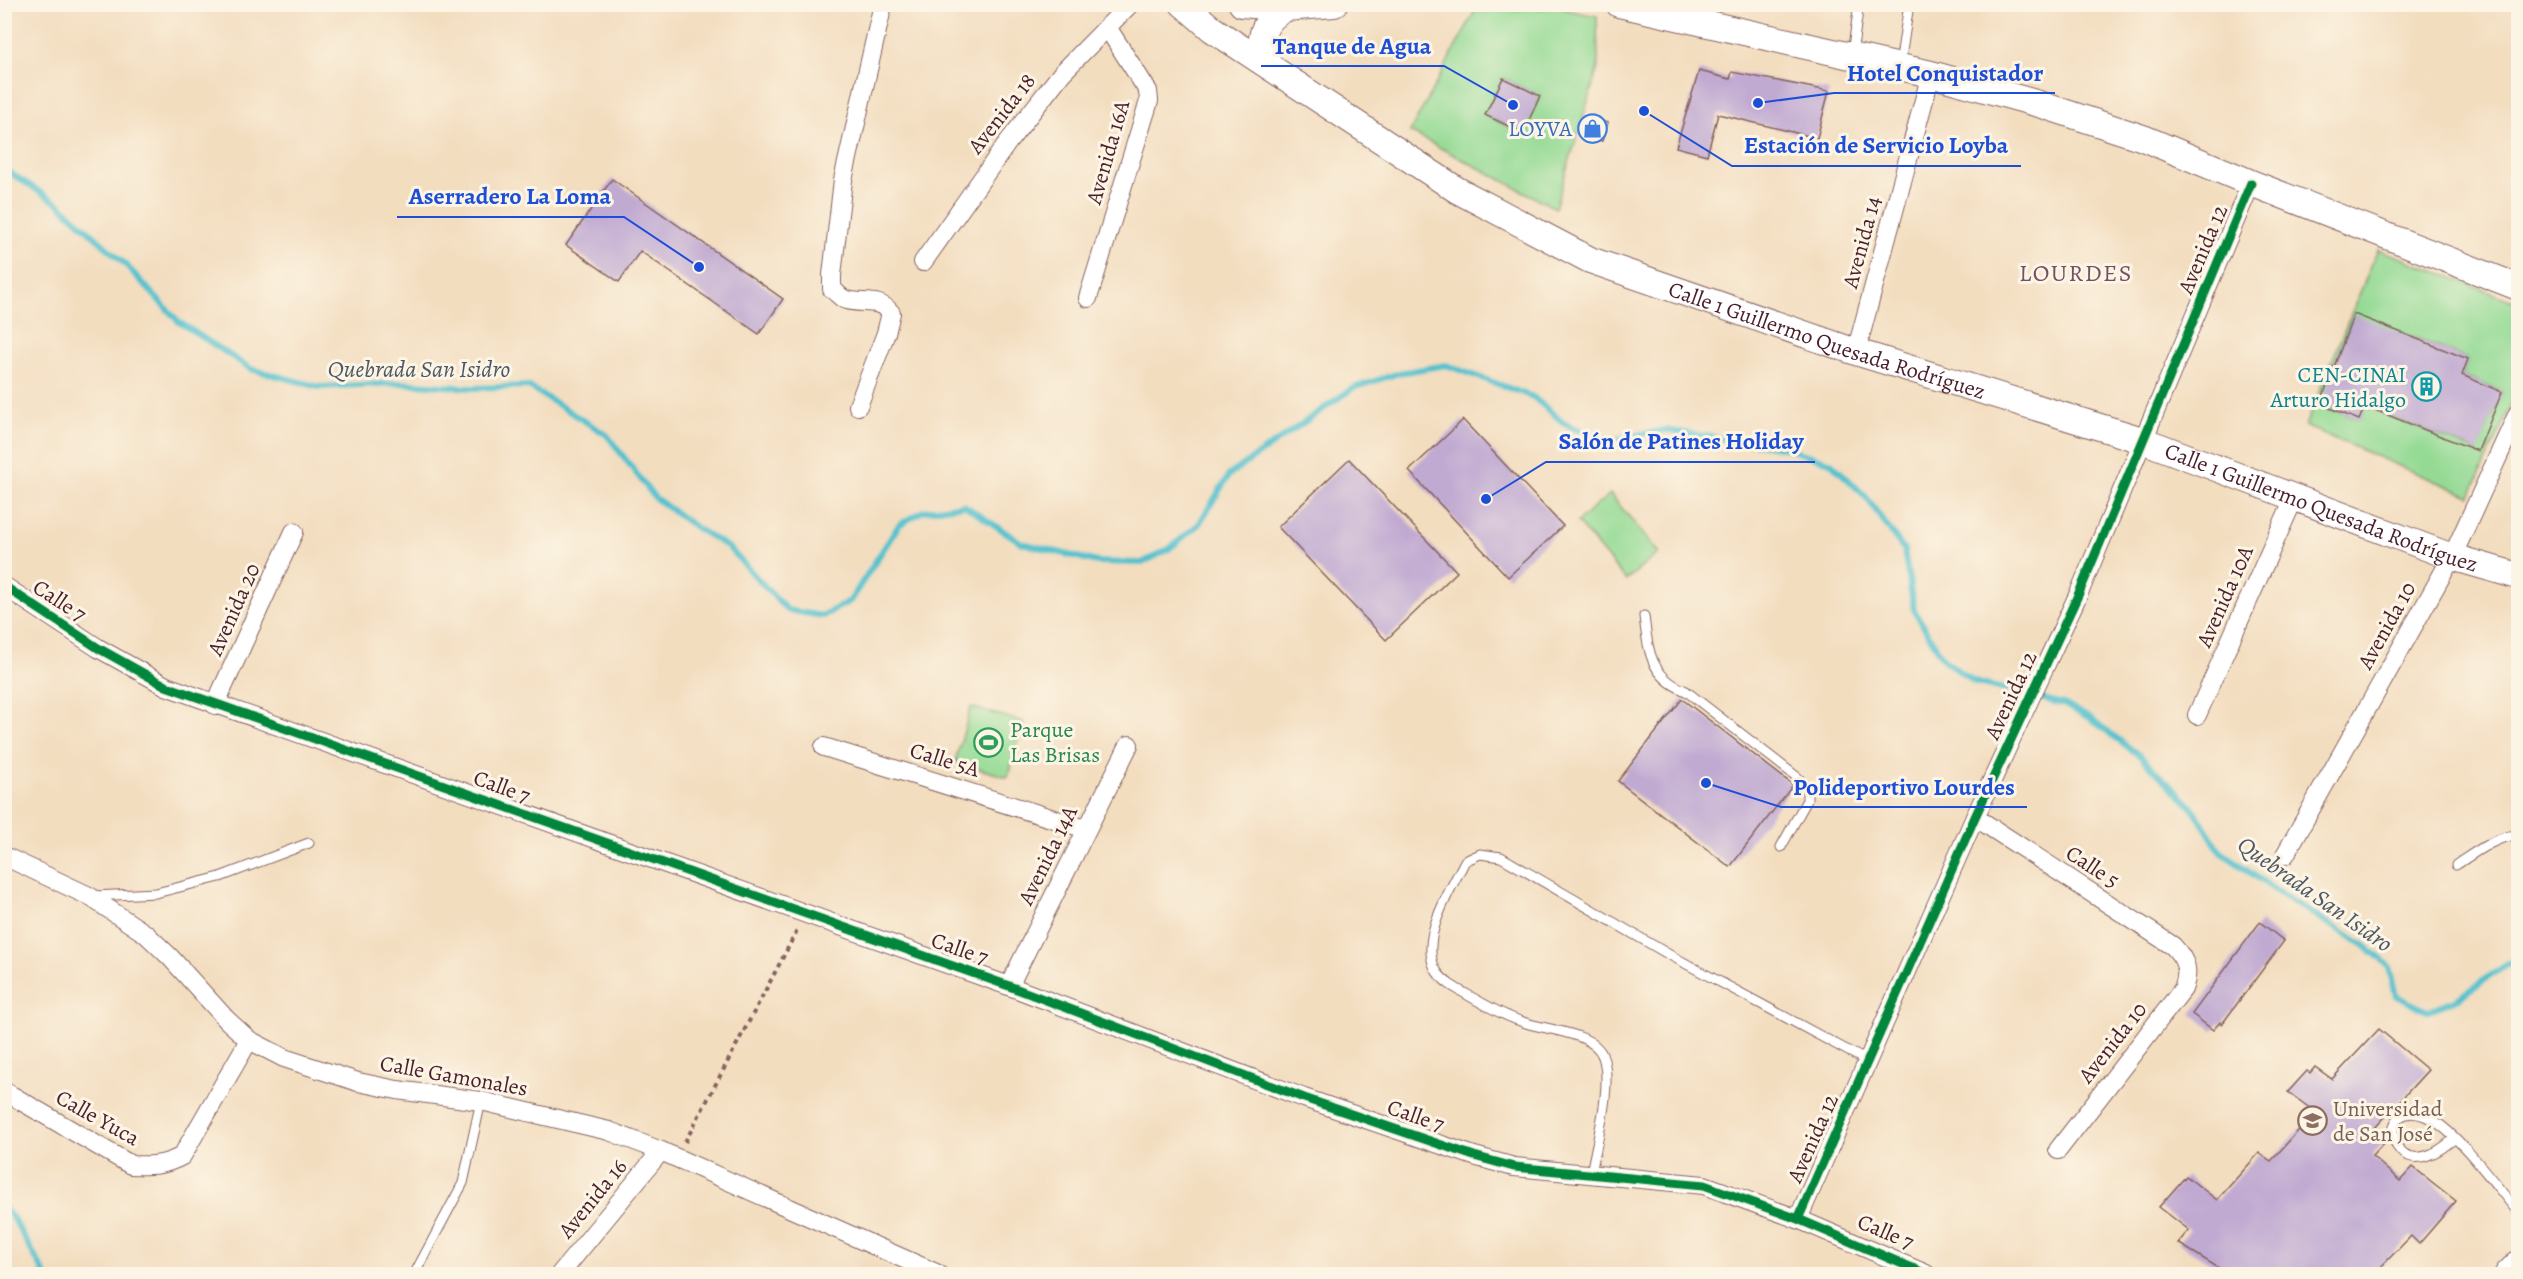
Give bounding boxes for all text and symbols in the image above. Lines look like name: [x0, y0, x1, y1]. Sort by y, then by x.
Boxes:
callout: Tanque de Agua: [1261, 24, 1444, 66]
text: Tanque de Agua: [1273, 30, 1432, 62]
callout: Hotel Conquistador: [1834, 51, 2055, 93]
text: Hotel Conquistador: [1847, 57, 2043, 89]
street label: Avenida 18: [960, 67, 1043, 161]
street label: Avenida 16A: [1079, 96, 1137, 209]
shop icon: LOYVA: [1577, 112, 1609, 144]
place label: LOYVA: [1508, 114, 1573, 144]
callout: Estación de Servicio Loyba: [1732, 124, 2021, 166]
text: Estación de Servicio Loyba: [1744, 129, 2009, 161]
callout: Aserradero La Loma: [397, 175, 624, 217]
text: Aserradero La Loma: [408, 180, 612, 212]
street label: Avenida 14: [1835, 193, 1889, 292]
street label: Avenida 12: [2170, 200, 2235, 300]
district label: LOURDES: [2019, 257, 2133, 289]
street label: Calle 1 Guillermo Quesada Rodríguez: [1664, 274, 1989, 407]
water label: Quebrada San Isidro: [328, 353, 510, 385]
place label: CEN-CINAI Arturo Hidalgo: [2270, 360, 2406, 415]
building icon: CEN-CINAI Arturo Hidalgo: [2411, 371, 2443, 403]
callout: Salón de Patines Holiday: [1546, 420, 1815, 462]
text: Salón de Patines Holiday: [1558, 425, 1804, 457]
street label: Calle 1 Guillermo Quesada Rodríguez: [2160, 436, 2481, 580]
street label: Avenida 10A: [2189, 540, 2261, 653]
street label: Avenida 20: [200, 558, 268, 661]
street label: Calle 7: [27, 572, 93, 630]
street label: Avenida 10: [2350, 576, 2423, 675]
street label: Avenida 12: [1977, 646, 2044, 745]
place label: Parque Las Brisas: [1010, 715, 1100, 770]
sports icon: Parque Las Brisas: [973, 726, 1005, 758]
street label: Calle 5A: [906, 735, 984, 785]
street label: Calle 7: [469, 763, 535, 811]
callout: Polideportivo Lourdes: [1781, 765, 2027, 807]
text: Polideportivo Lourdes: [1793, 771, 2015, 803]
street label: Avenida 14A: [1011, 800, 1085, 911]
water label: Quebrada San Isidro: [2231, 829, 2399, 959]
street label: Calle 5: [2060, 838, 2125, 895]
street label: Calle 7: [927, 925, 993, 973]
street label: Avenida 10: [2071, 996, 2154, 1090]
street label: Calle Gamonales: [378, 1048, 530, 1104]
street label: Calle Yuca: [50, 1083, 145, 1154]
street label: Avenida 12: [1780, 1089, 1846, 1189]
street label: Calle 7: [1383, 1092, 1449, 1140]
place label: Universidad de San José: [2333, 1094, 2443, 1149]
school or university icon: Universidad de San José: [2296, 1105, 2328, 1137]
street label: Avenida 16: [551, 1153, 634, 1245]
street label: Calle 7: [1853, 1207, 1919, 1257]

